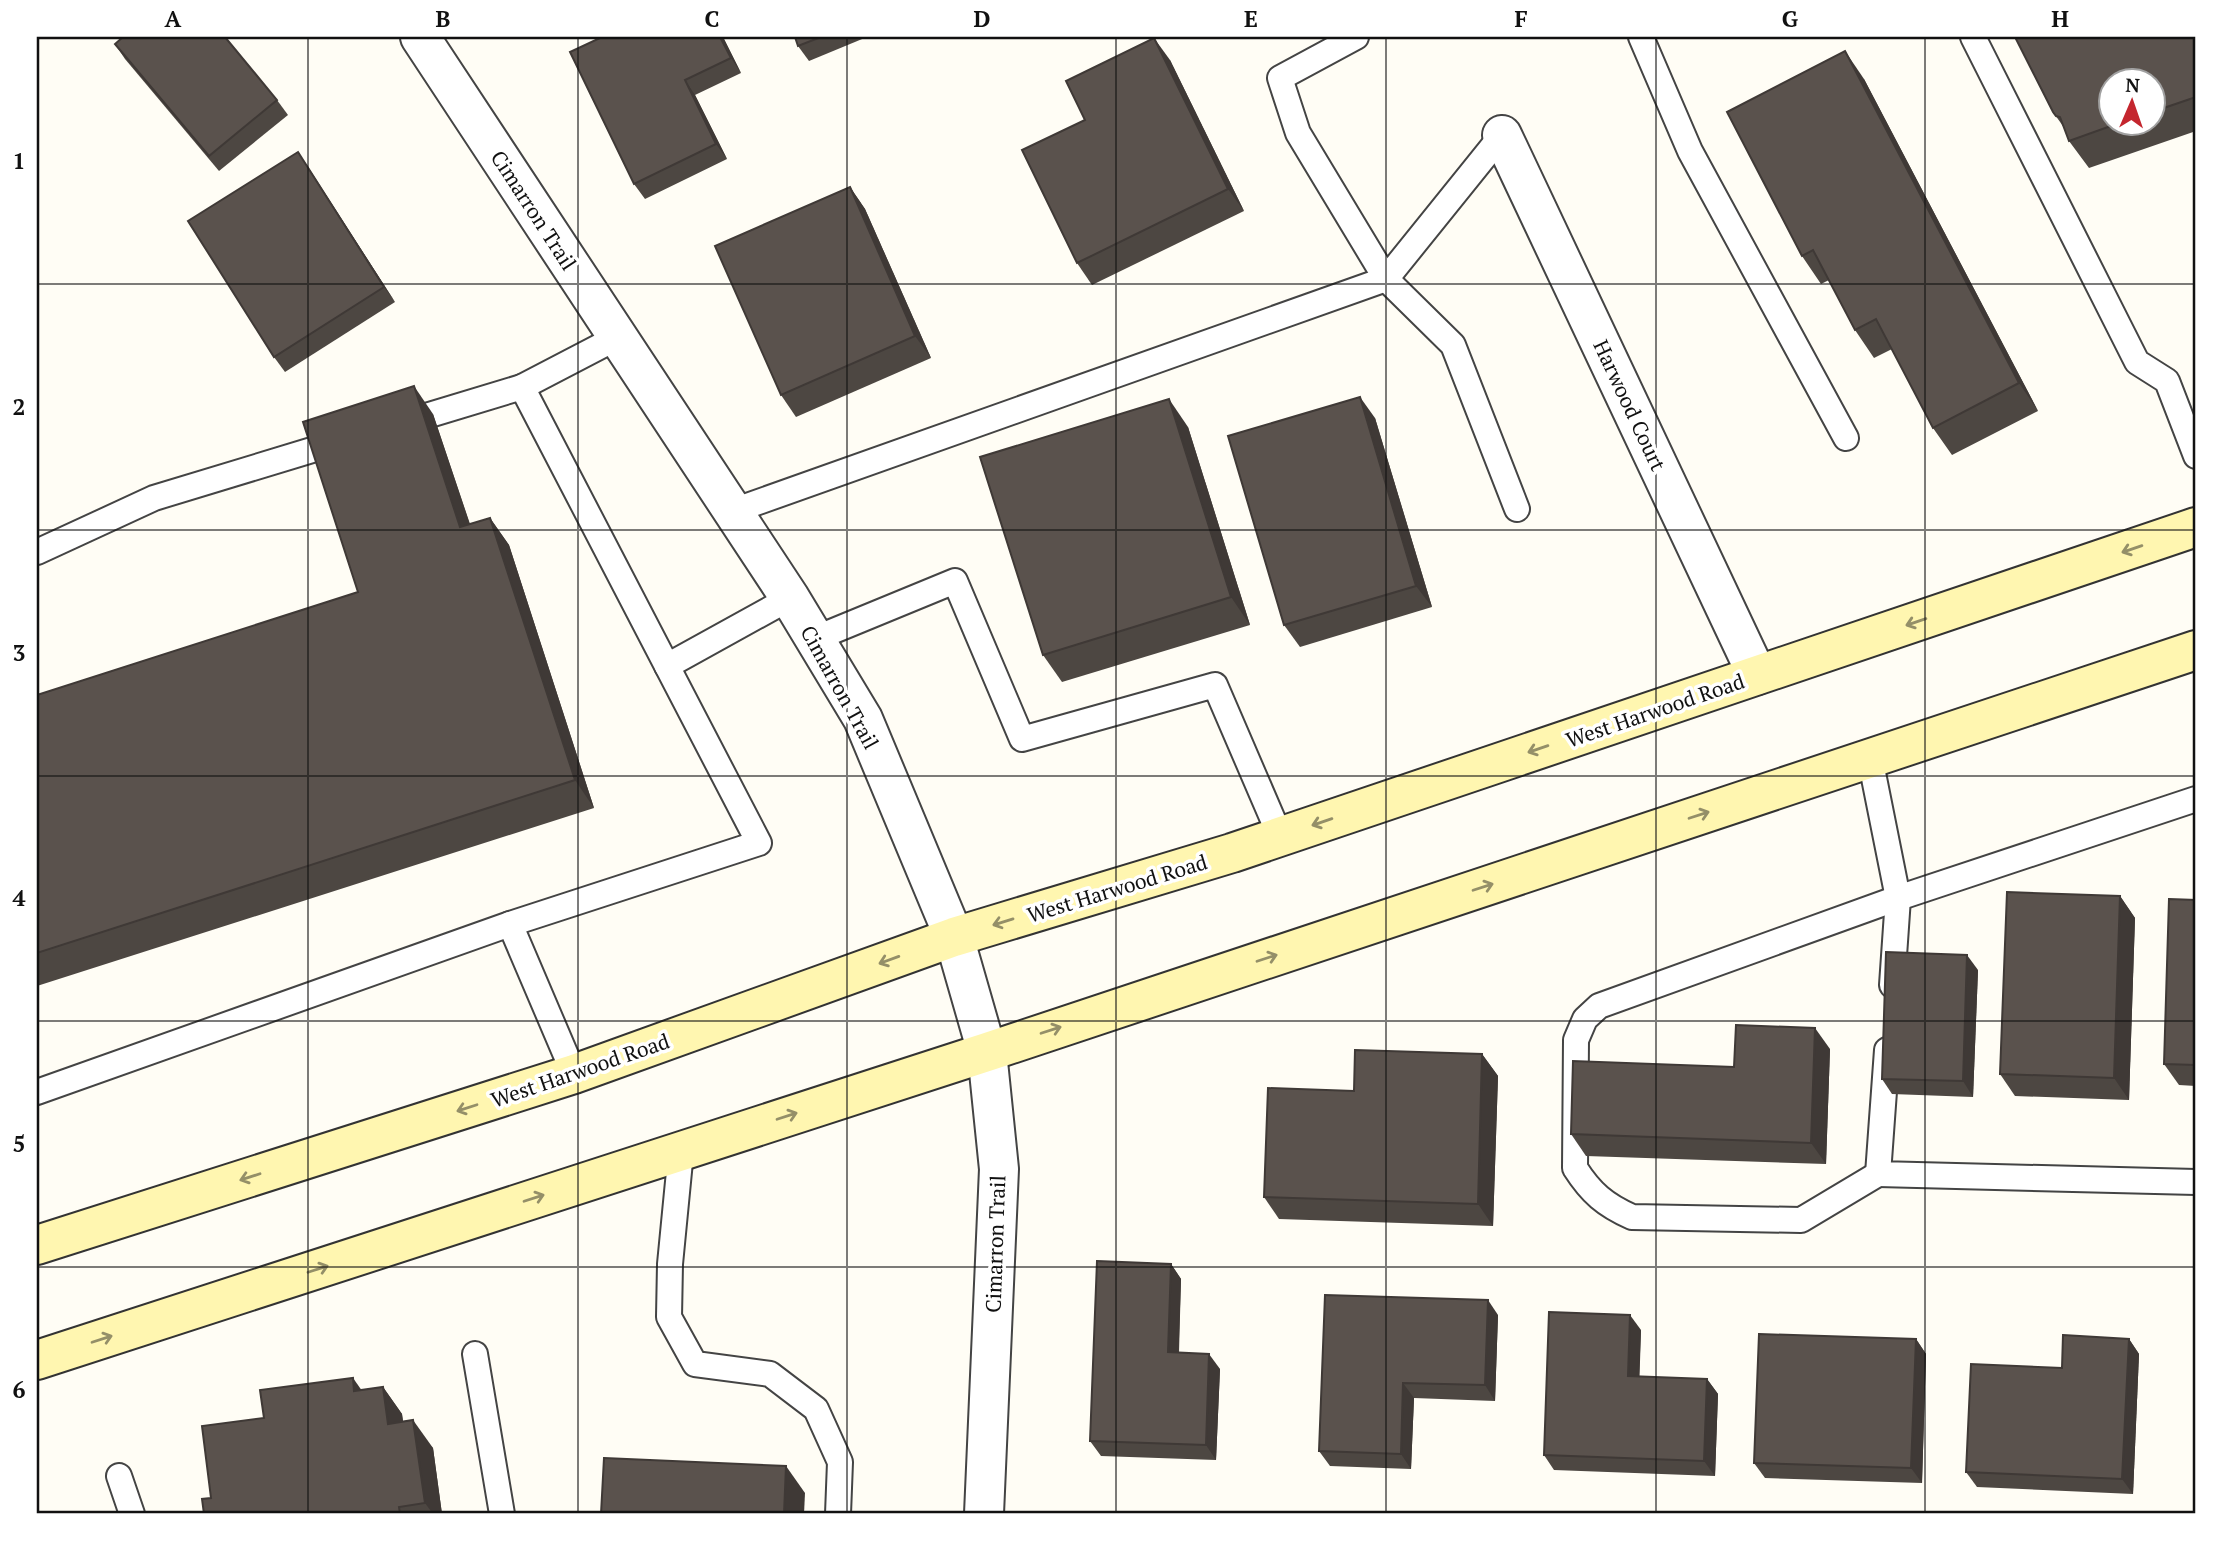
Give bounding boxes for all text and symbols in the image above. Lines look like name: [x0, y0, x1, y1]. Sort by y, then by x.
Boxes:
text: A: [165, 3, 182, 34]
text: B: [436, 3, 451, 34]
text: C: [705, 3, 720, 34]
text: D: [974, 3, 991, 34]
text: E: [1244, 3, 1258, 34]
text: F: [1514, 3, 1528, 34]
text: G: [1782, 3, 1799, 34]
text: H: [2051, 3, 2069, 34]
north arrow: [2096, 66, 2166, 136]
text: N: [2125, 72, 2141, 97]
text: 1: [13, 145, 26, 176]
street label: Cimarron Trail: [485, 145, 583, 275]
street label: Harwood Court: [1587, 335, 1673, 475]
text: 2: [13, 391, 26, 422]
one-way arrow: [2121, 544, 2143, 556]
one-way arrow: [1905, 616, 1927, 629]
street label: Cimarron Trail: [794, 620, 886, 754]
text: 3: [13, 637, 26, 668]
street label: West Harwood Road: [1562, 666, 1748, 754]
one-way arrow: [1527, 743, 1549, 756]
one-way arrow: [1688, 808, 1710, 820]
one-way arrow: [1312, 817, 1334, 829]
street label: West Harwood Road: [1024, 847, 1211, 929]
one-way arrow: [1472, 880, 1494, 892]
text: 4: [13, 882, 26, 913]
one-way arrow: [992, 917, 1014, 930]
one-way arrow: [1256, 951, 1278, 964]
one-way arrow: [879, 955, 901, 967]
one-way arrow: [1040, 1023, 1062, 1035]
street label: West Harwood Road: [487, 1026, 673, 1114]
one-way arrow: [456, 1103, 478, 1116]
one-way arrow: [776, 1109, 798, 1121]
text: 5: [13, 1128, 26, 1159]
one-way arrow: [239, 1172, 261, 1185]
street label: Cimarron Trail: [979, 1175, 1011, 1313]
one-way arrow: [523, 1191, 545, 1204]
one-way arrow: [307, 1261, 329, 1274]
one-way arrow: [90, 1332, 112, 1344]
text: 6: [13, 1374, 26, 1405]

